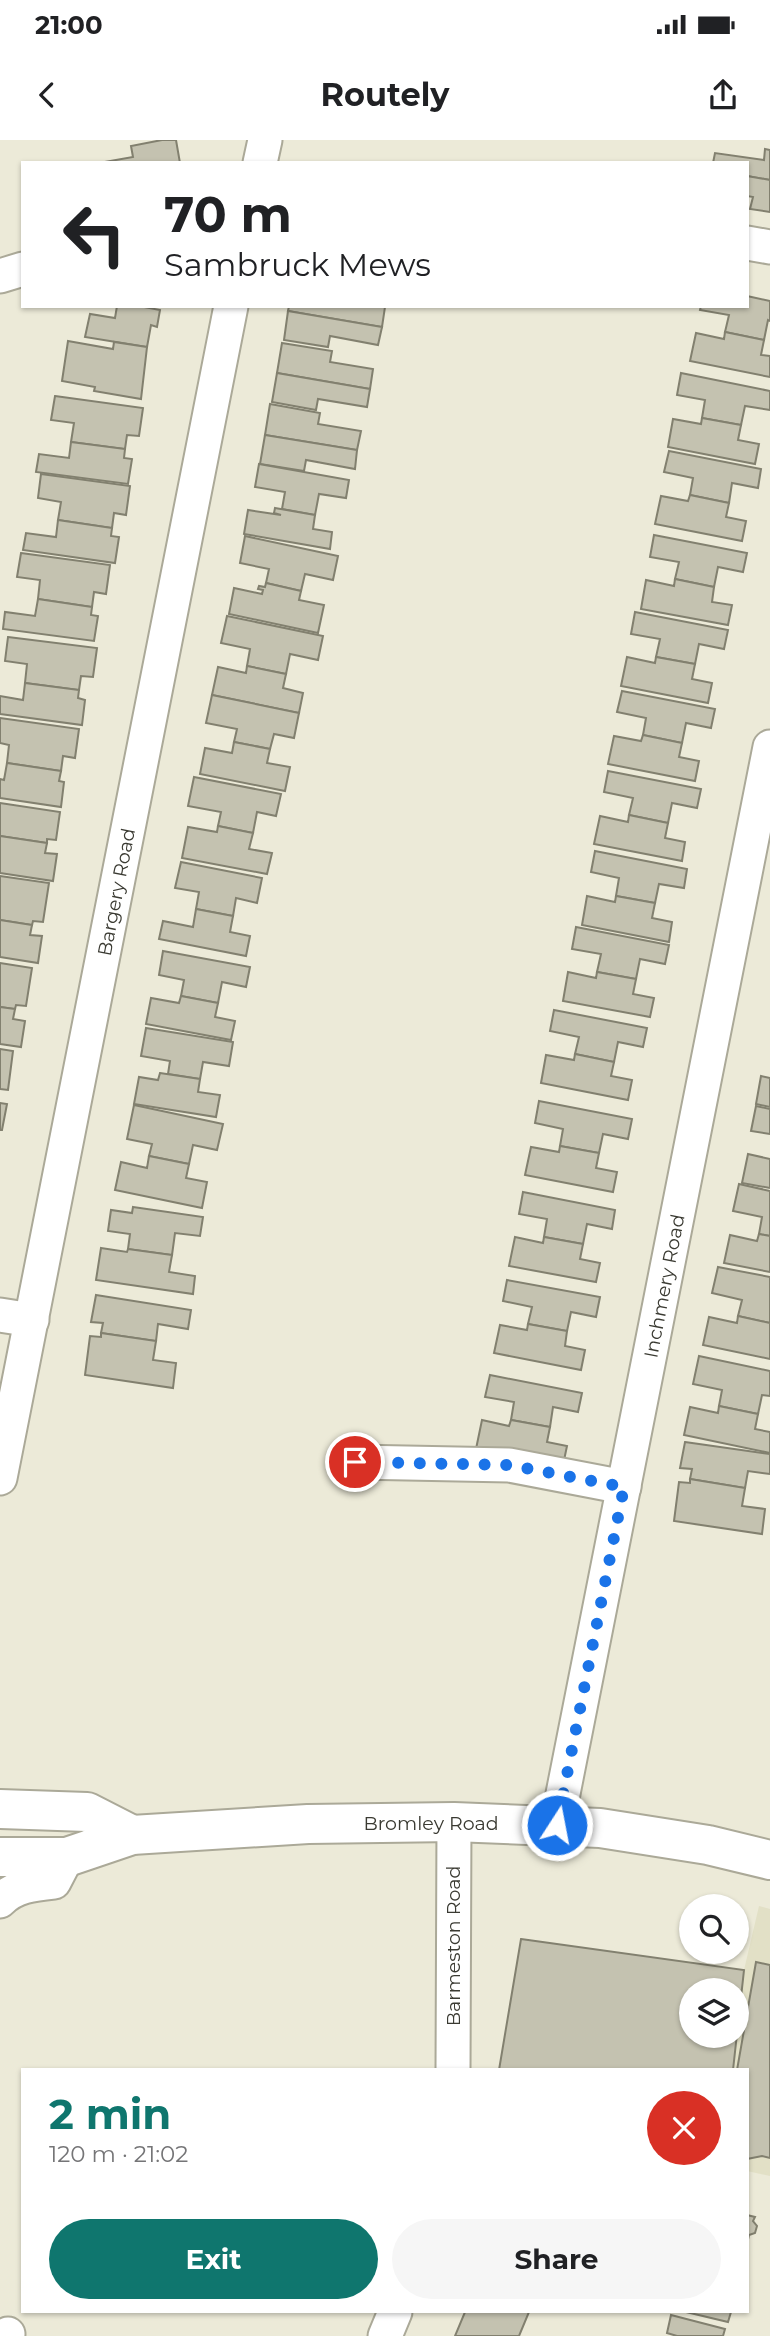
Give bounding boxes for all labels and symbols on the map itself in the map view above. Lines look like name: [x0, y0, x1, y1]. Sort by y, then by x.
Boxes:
street label: Bargery Road: [93, 826, 140, 958]
street label: Inchmery Road: [639, 1212, 690, 1360]
pin: [325, 1432, 385, 1492]
position arrow: [520, 1788, 594, 1862]
street label: Bromley Road: [363, 1812, 499, 1835]
street label: Barmeston Road: [442, 1866, 465, 2026]

